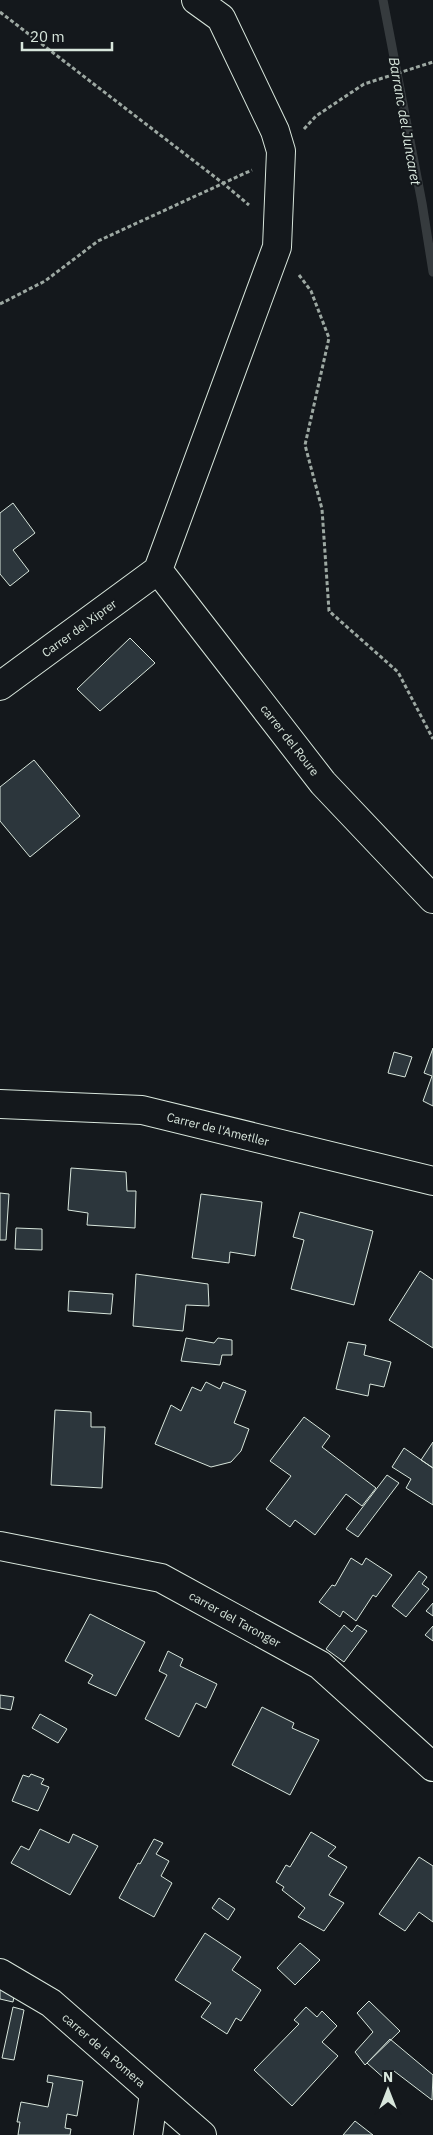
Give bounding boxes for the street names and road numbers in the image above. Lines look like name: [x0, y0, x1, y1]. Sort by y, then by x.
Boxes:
street label: Carrer del Xiprer: [39, 596, 120, 660]
street label: carrer del Roure: [257, 701, 323, 779]
street label: Carrer de l'Ametller: [165, 1109, 271, 1149]
street label: carrer del Taronger: [187, 1588, 284, 1651]
street label: carrer de la Pomera: [59, 2010, 149, 2091]

